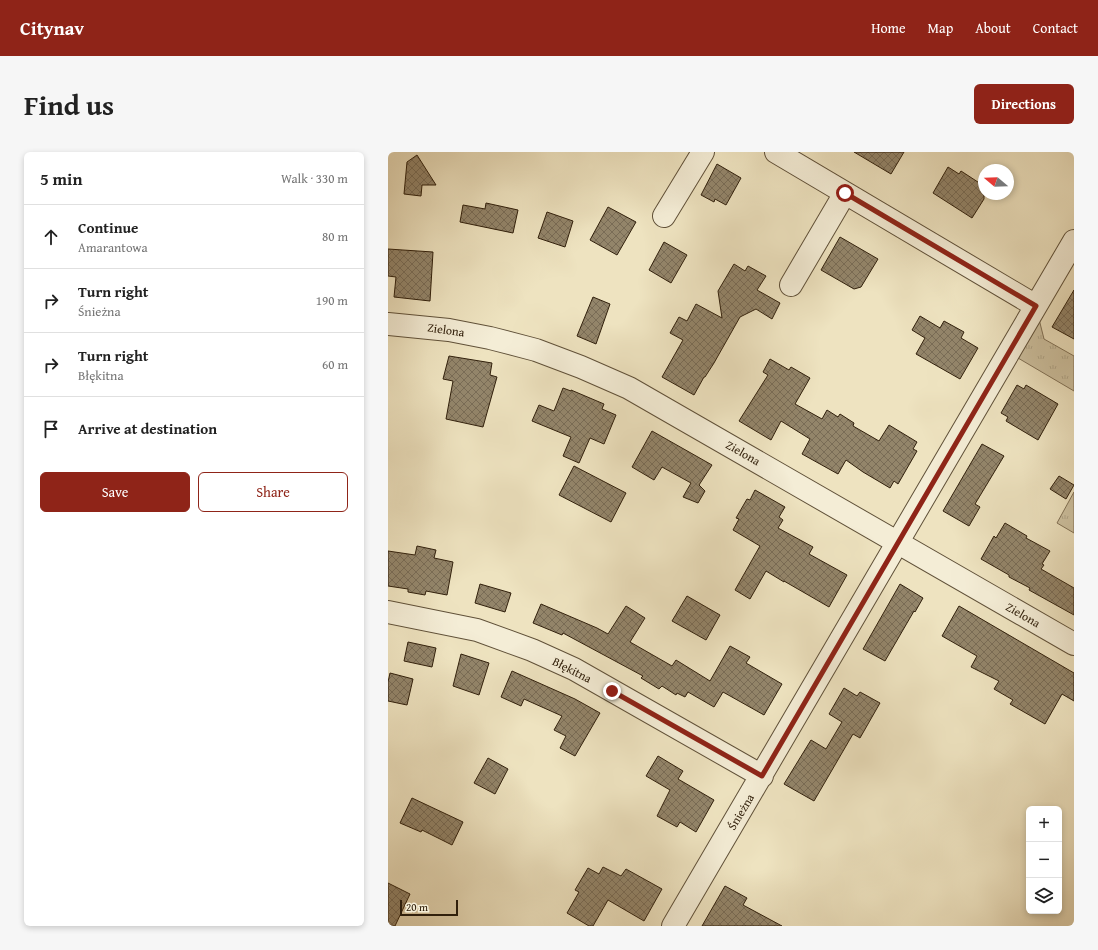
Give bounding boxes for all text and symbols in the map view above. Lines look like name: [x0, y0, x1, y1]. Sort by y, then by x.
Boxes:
text: Citynav: [20, 14, 84, 42]
text: Home: [871, 18, 906, 38]
text: Map: [928, 18, 953, 38]
text: About: [975, 18, 1011, 38]
text: Contact: [1033, 18, 1078, 38]
text: Find us: [24, 84, 114, 125]
button: Directions: [974, 84, 1074, 124]
north arrow: [978, 164, 1014, 200]
text: 5 min: [40, 166, 82, 191]
text: Walk · 330 m: [281, 169, 348, 188]
route start: [836, 184, 854, 202]
text: Continue: [78, 217, 139, 238]
icon: ahead: [40, 226, 62, 248]
text: 80 m: [322, 227, 348, 246]
text: Amarantowa: [78, 238, 148, 257]
text: Turn right: [78, 281, 149, 302]
icon: right: [40, 290, 62, 312]
text: 190 m: [316, 291, 348, 310]
text: Śnieżna: [78, 302, 121, 321]
street label: Zielona: [426, 318, 466, 341]
text: Turn right: [78, 345, 149, 366]
icon: right: [40, 354, 62, 376]
text: 60 m: [322, 355, 348, 374]
text: Błękitna: [78, 366, 124, 385]
icon: arrive: [40, 418, 62, 440]
text: Arrive at destination: [78, 418, 217, 439]
street label: Zielona: [723, 436, 764, 469]
button: Save: [40, 472, 190, 512]
button: Share: [198, 472, 348, 512]
street label: Zielona: [1003, 598, 1044, 631]
street label: Błękitna: [550, 652, 595, 687]
route end: [603, 682, 621, 700]
street label: Śnieżna: [723, 790, 758, 833]
map controls: [1026, 806, 1062, 914]
button: +: [1026, 806, 1062, 842]
button: −: [1026, 842, 1062, 878]
button: layers: [1026, 878, 1062, 914]
scale bar: [400, 898, 458, 917]
text: 20 m: [406, 899, 428, 915]

